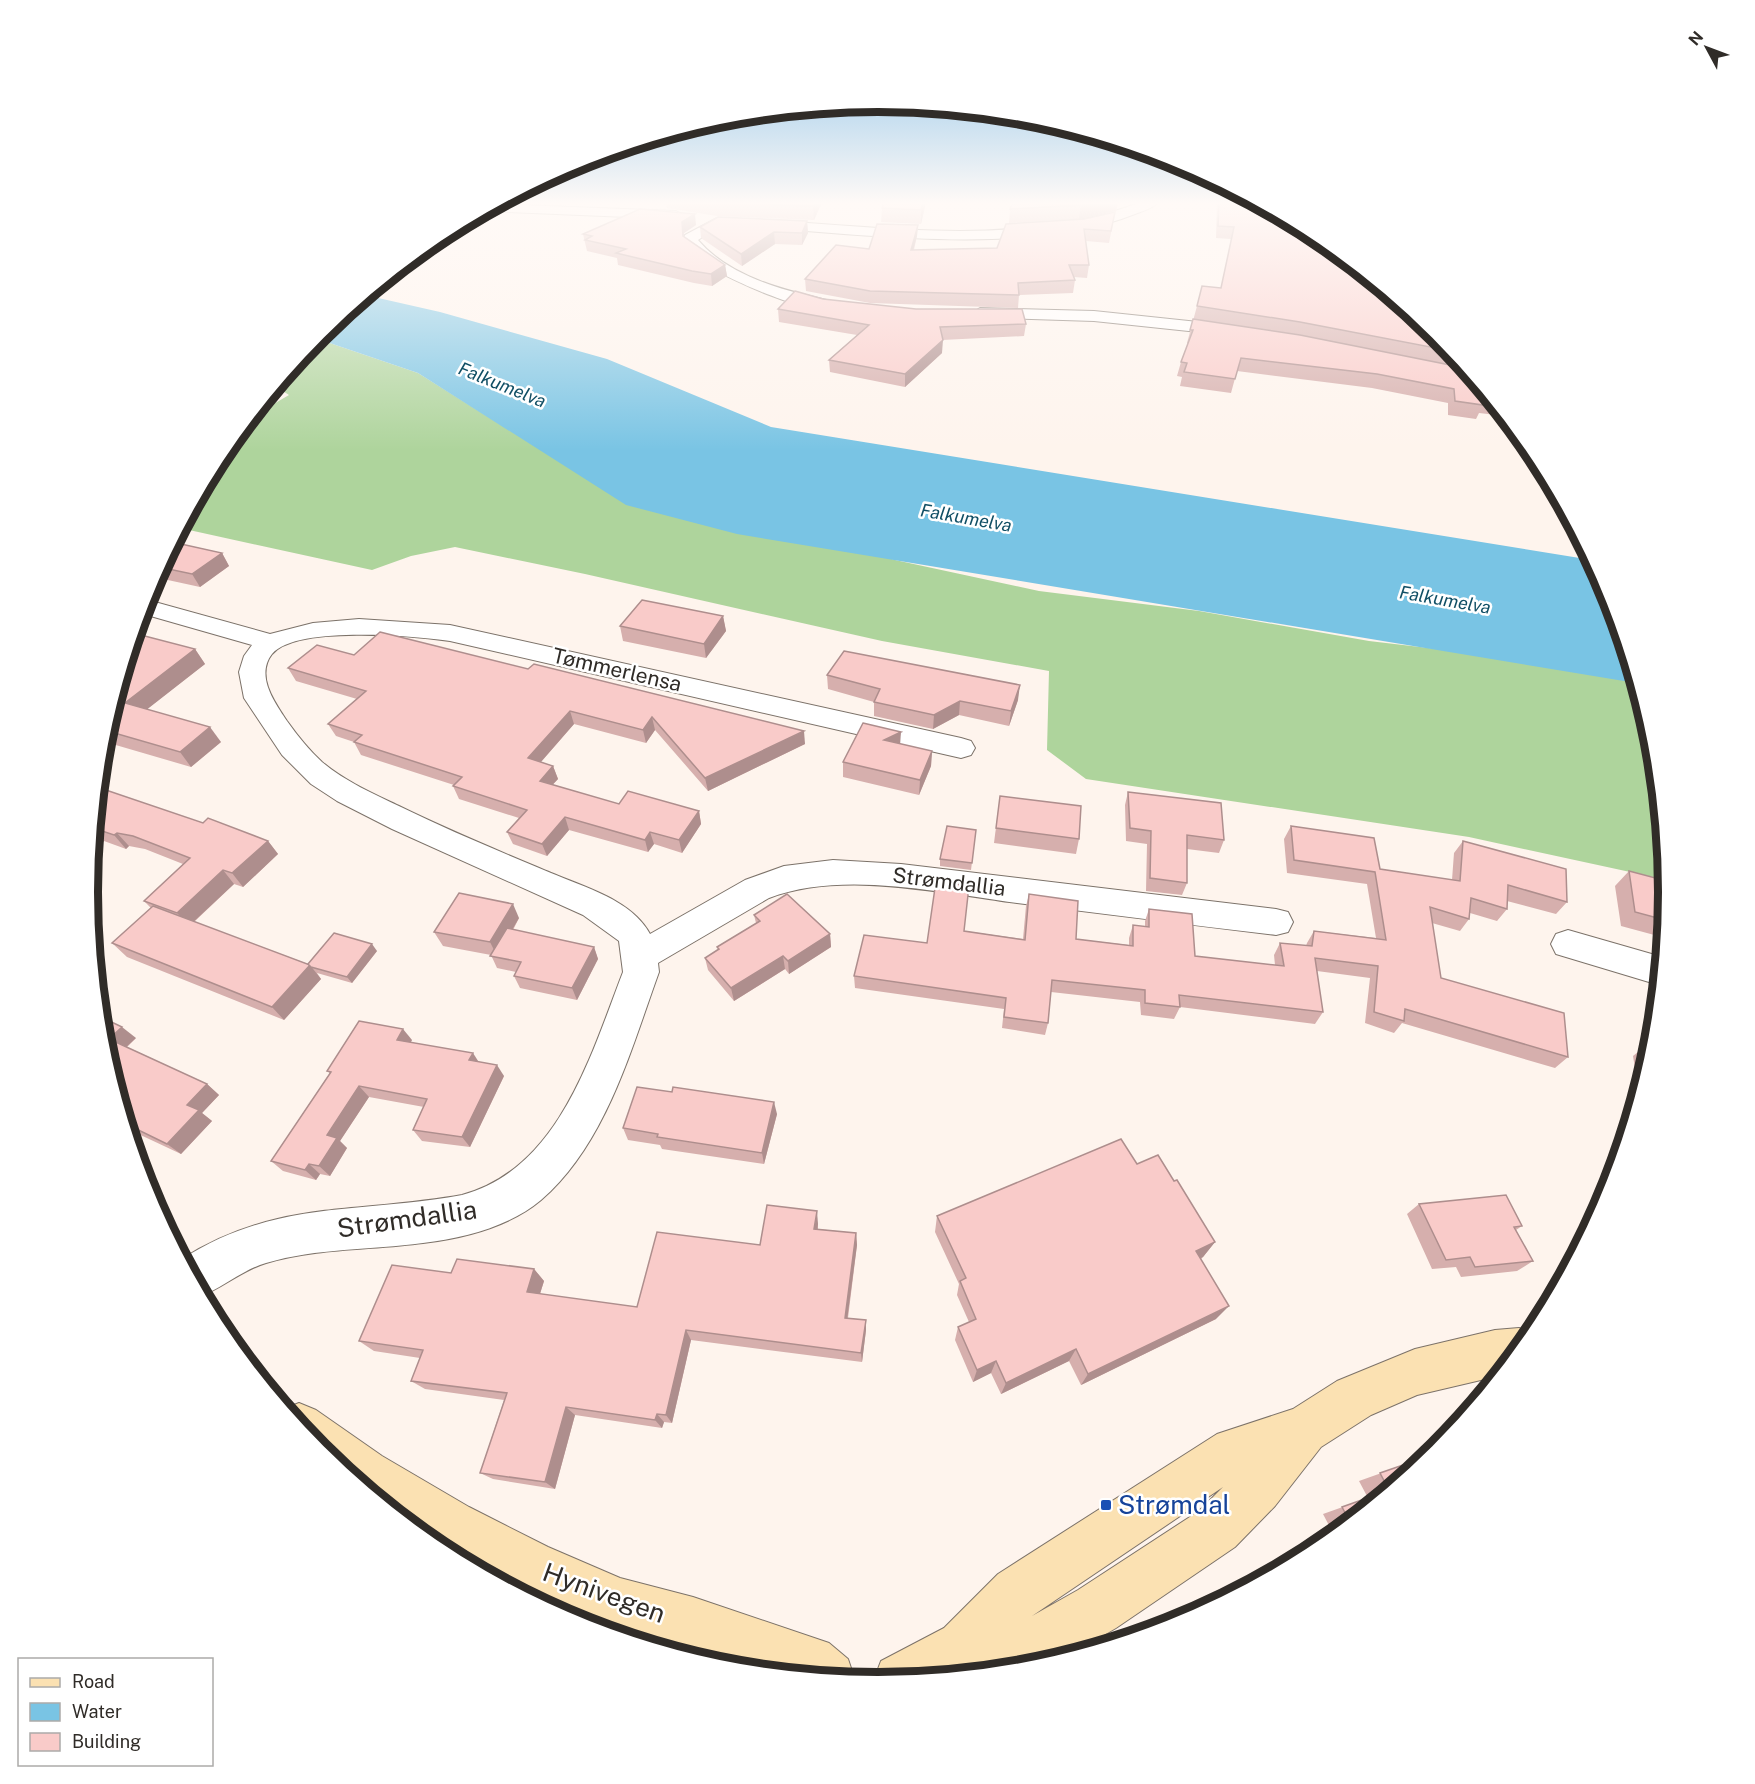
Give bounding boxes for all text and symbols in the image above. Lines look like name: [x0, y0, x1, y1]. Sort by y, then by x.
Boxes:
north arrow: [1677, 18, 1737, 78]
text: N: [1685, 28, 1707, 49]
water label: Falkumelva: [455, 357, 549, 412]
water label: Falkumelva: [919, 499, 1013, 536]
water label: Falkumelva: [1398, 581, 1492, 618]
street label: Tømmerlensa: [550, 643, 684, 697]
street label: Strømdallia: [891, 862, 1007, 901]
street label: Strømdallia: [335, 1193, 479, 1244]
place label: Strømdal: [1118, 1489, 1230, 1520]
marker: Strømdal: [1099, 1498, 1113, 1512]
street label: Hynivegen: [539, 1556, 670, 1629]
legend: [18, 1658, 213, 1766]
text: Road: [72, 1671, 115, 1692]
text: Water: [72, 1701, 122, 1722]
text: Building: [72, 1731, 141, 1752]

